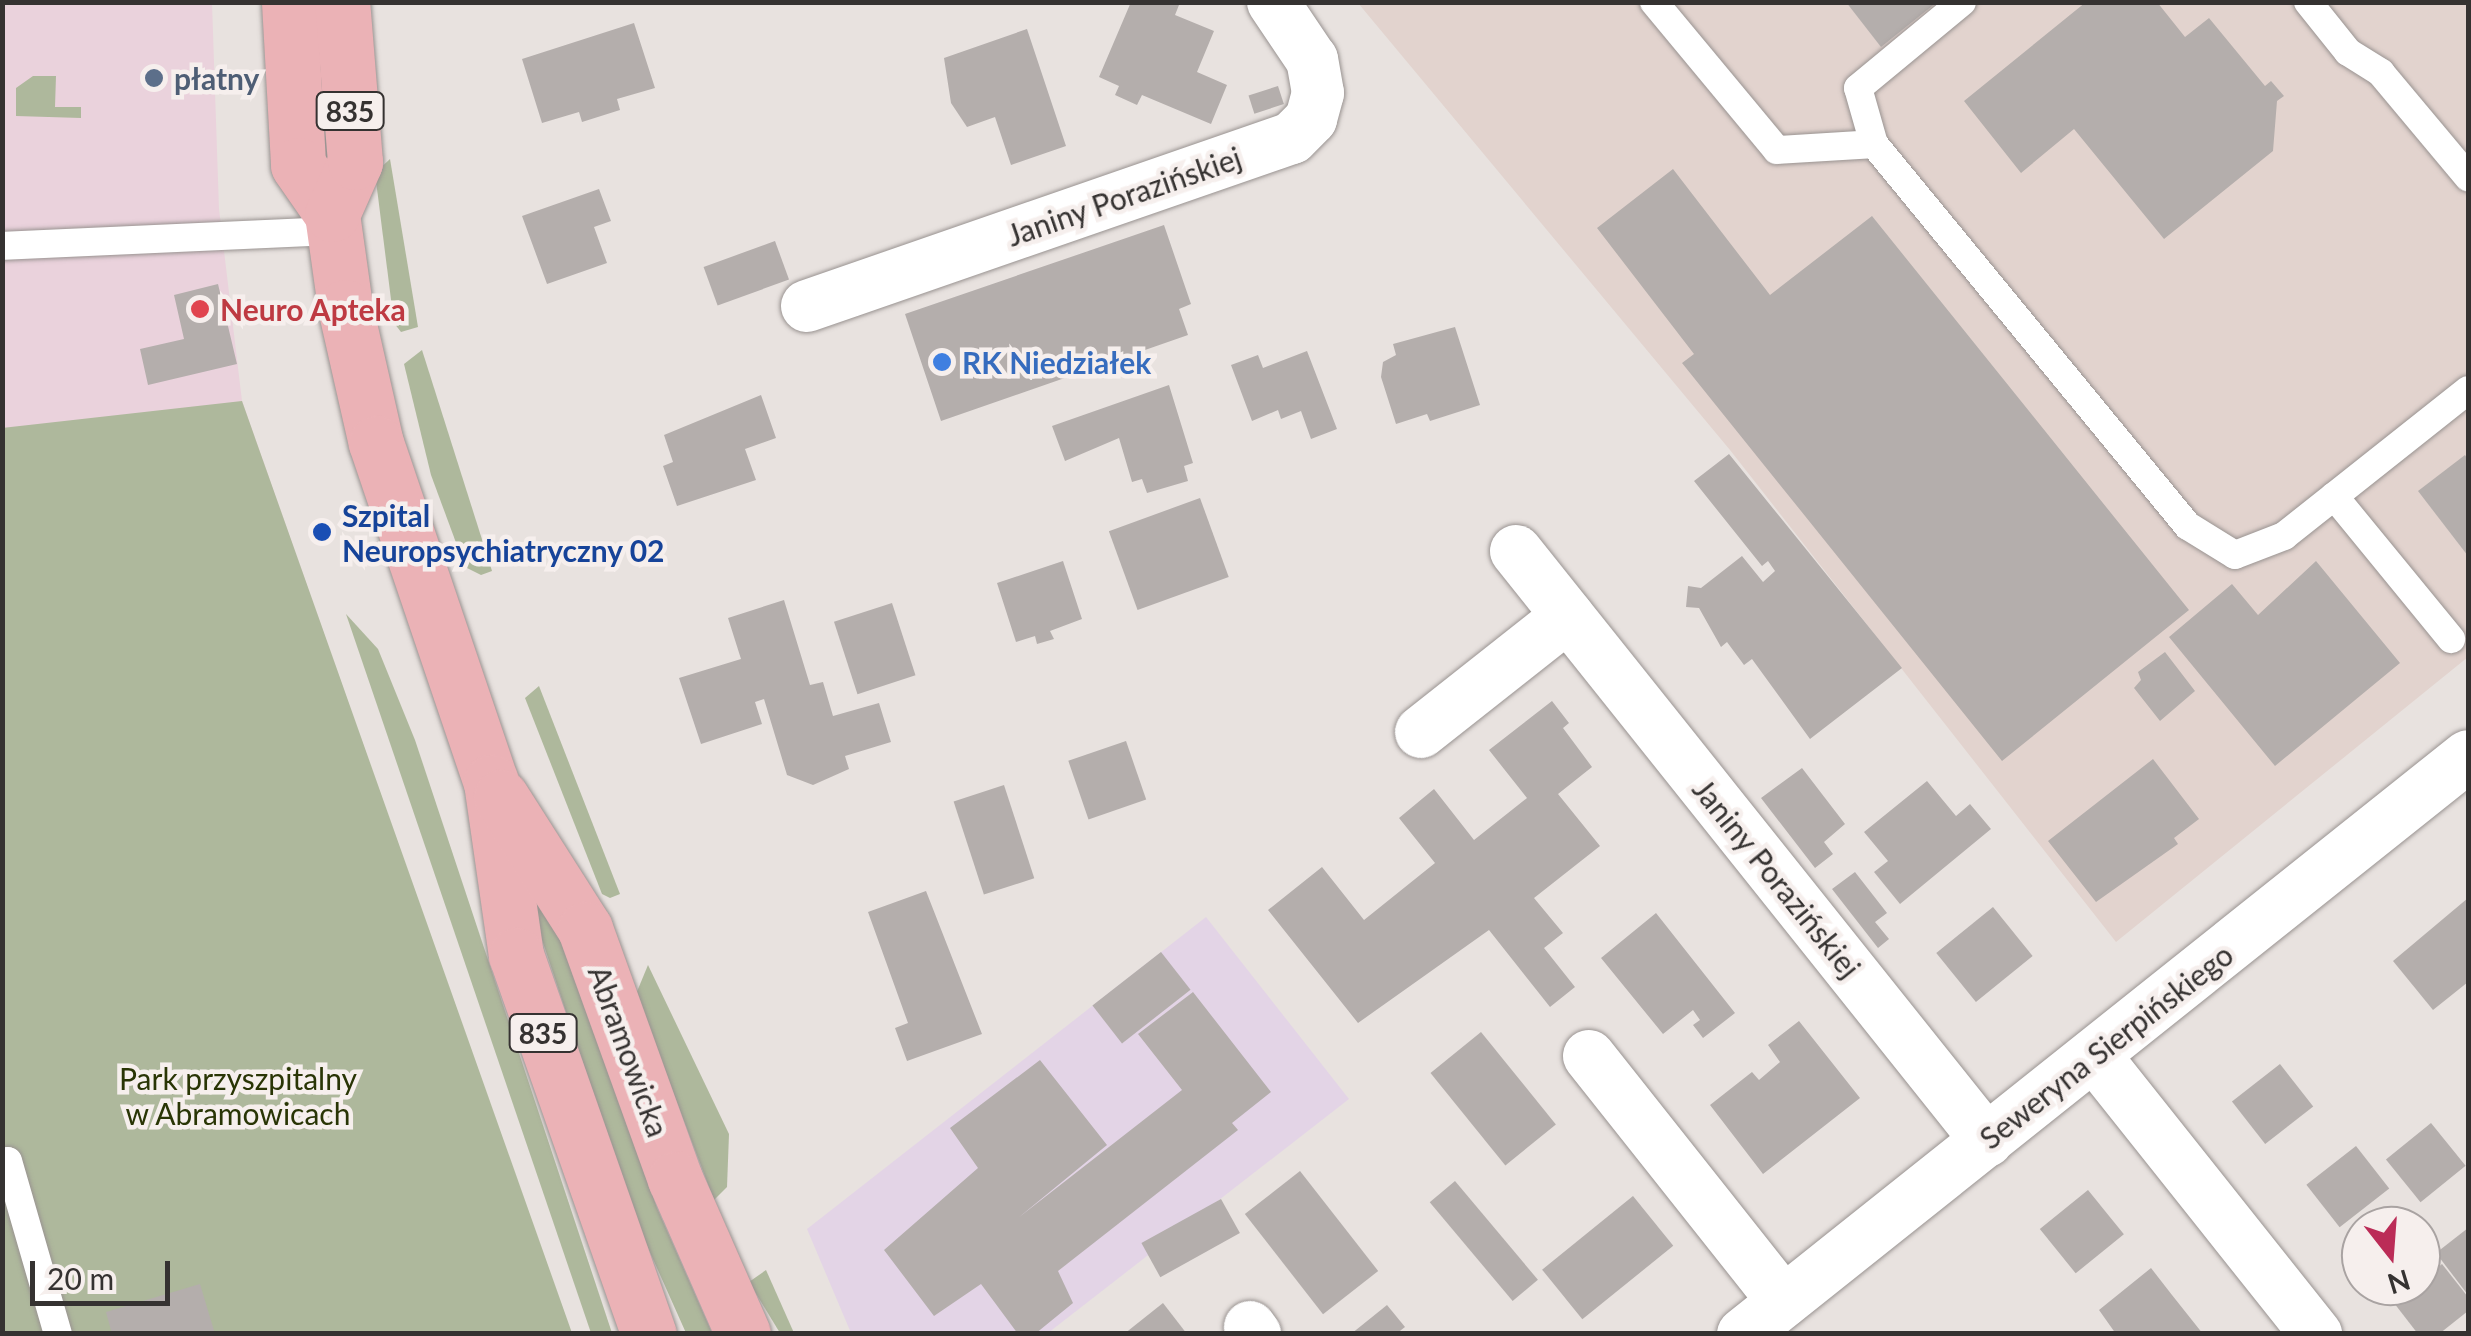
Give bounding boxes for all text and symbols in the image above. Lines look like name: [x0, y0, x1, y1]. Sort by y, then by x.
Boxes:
place label: płatny: [174, 60, 259, 96]
marker: płatny: [143, 67, 165, 89]
road number: 835: [315, 88, 385, 134]
street label: Janiny Porazińskiej: [1002, 139, 1246, 253]
place label: Neuro Apteka: [220, 291, 407, 327]
marker: Neuro Apteka: [189, 298, 211, 320]
place label: RK Niedziałek: [962, 344, 1151, 380]
marker: RK Niedziałek: [931, 351, 953, 373]
place label: Szpital Neuropsychiatryczny 02: [342, 497, 665, 568]
marker: Szpital Neuropsychiatryczny 02: [311, 521, 333, 543]
street label: Janiny Porazińskiej: [1686, 771, 1868, 985]
street label: Seweryna Sierpińskiego: [1972, 936, 2240, 1156]
street label: Abramowicka: [581, 961, 677, 1141]
road number: 835: [508, 1010, 578, 1056]
park label: Park przyszpitalny w Abramowicach: [119, 1060, 357, 1130]
north arrow: [2341, 1206, 2441, 1306]
scale bar: [35, 1241, 175, 1303]
text: 20 m: [47, 1260, 114, 1296]
text: N: [2384, 1263, 2414, 1302]

